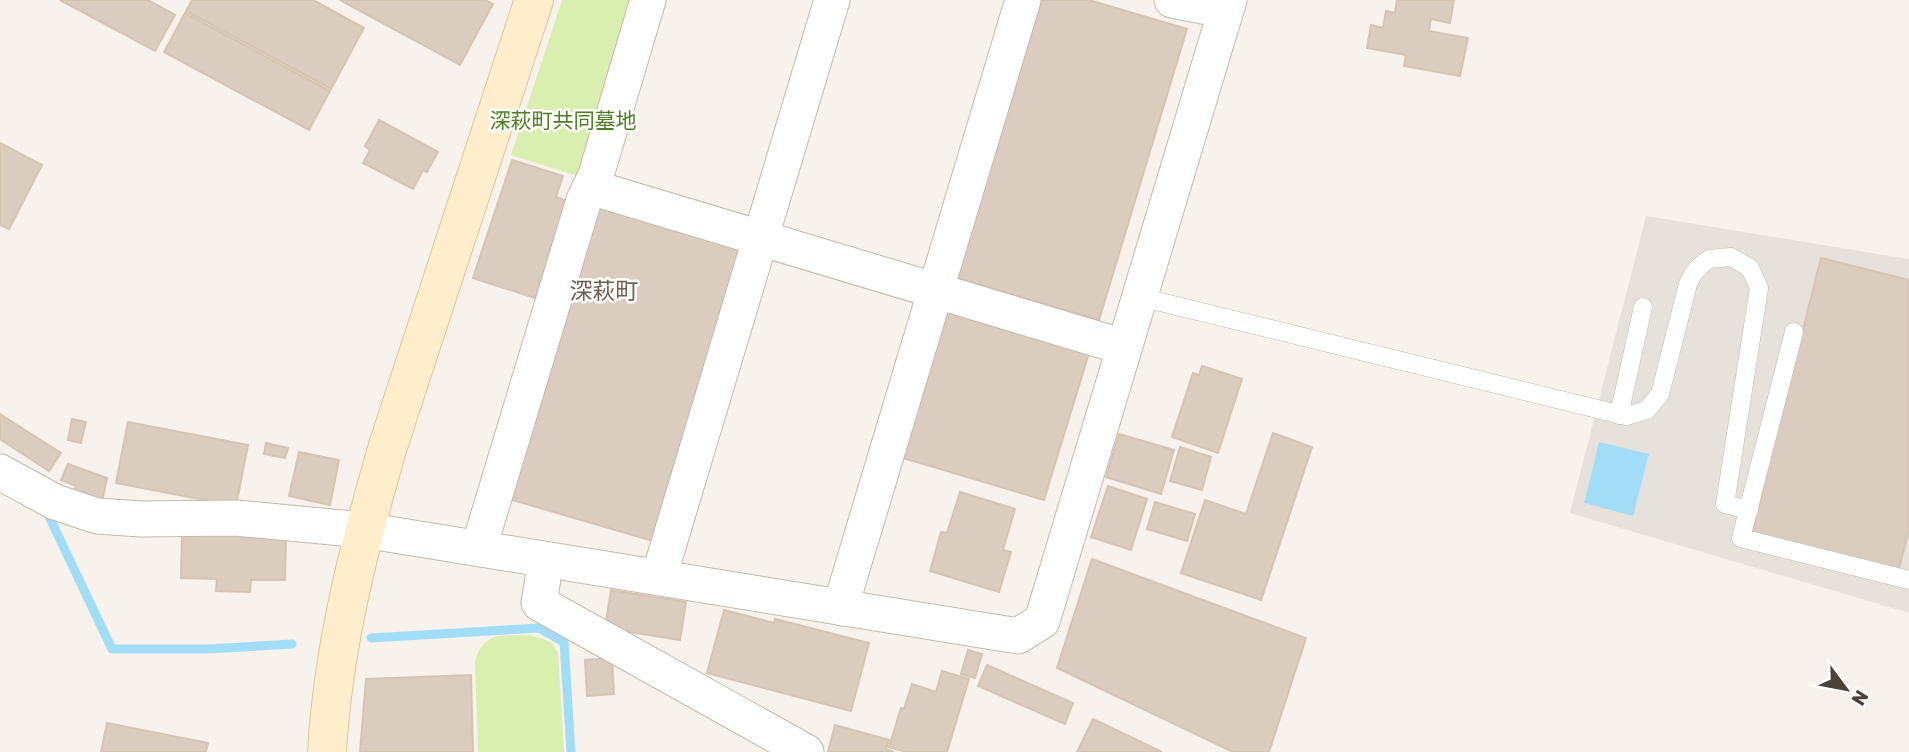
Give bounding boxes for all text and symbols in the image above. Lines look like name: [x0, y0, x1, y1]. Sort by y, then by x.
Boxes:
park label: 深萩町共同墓地: [490, 108, 637, 133]
district label: 深萩町: [570, 277, 639, 305]
north arrow: [1811, 654, 1881, 724]
text: N: [1847, 686, 1873, 710]

